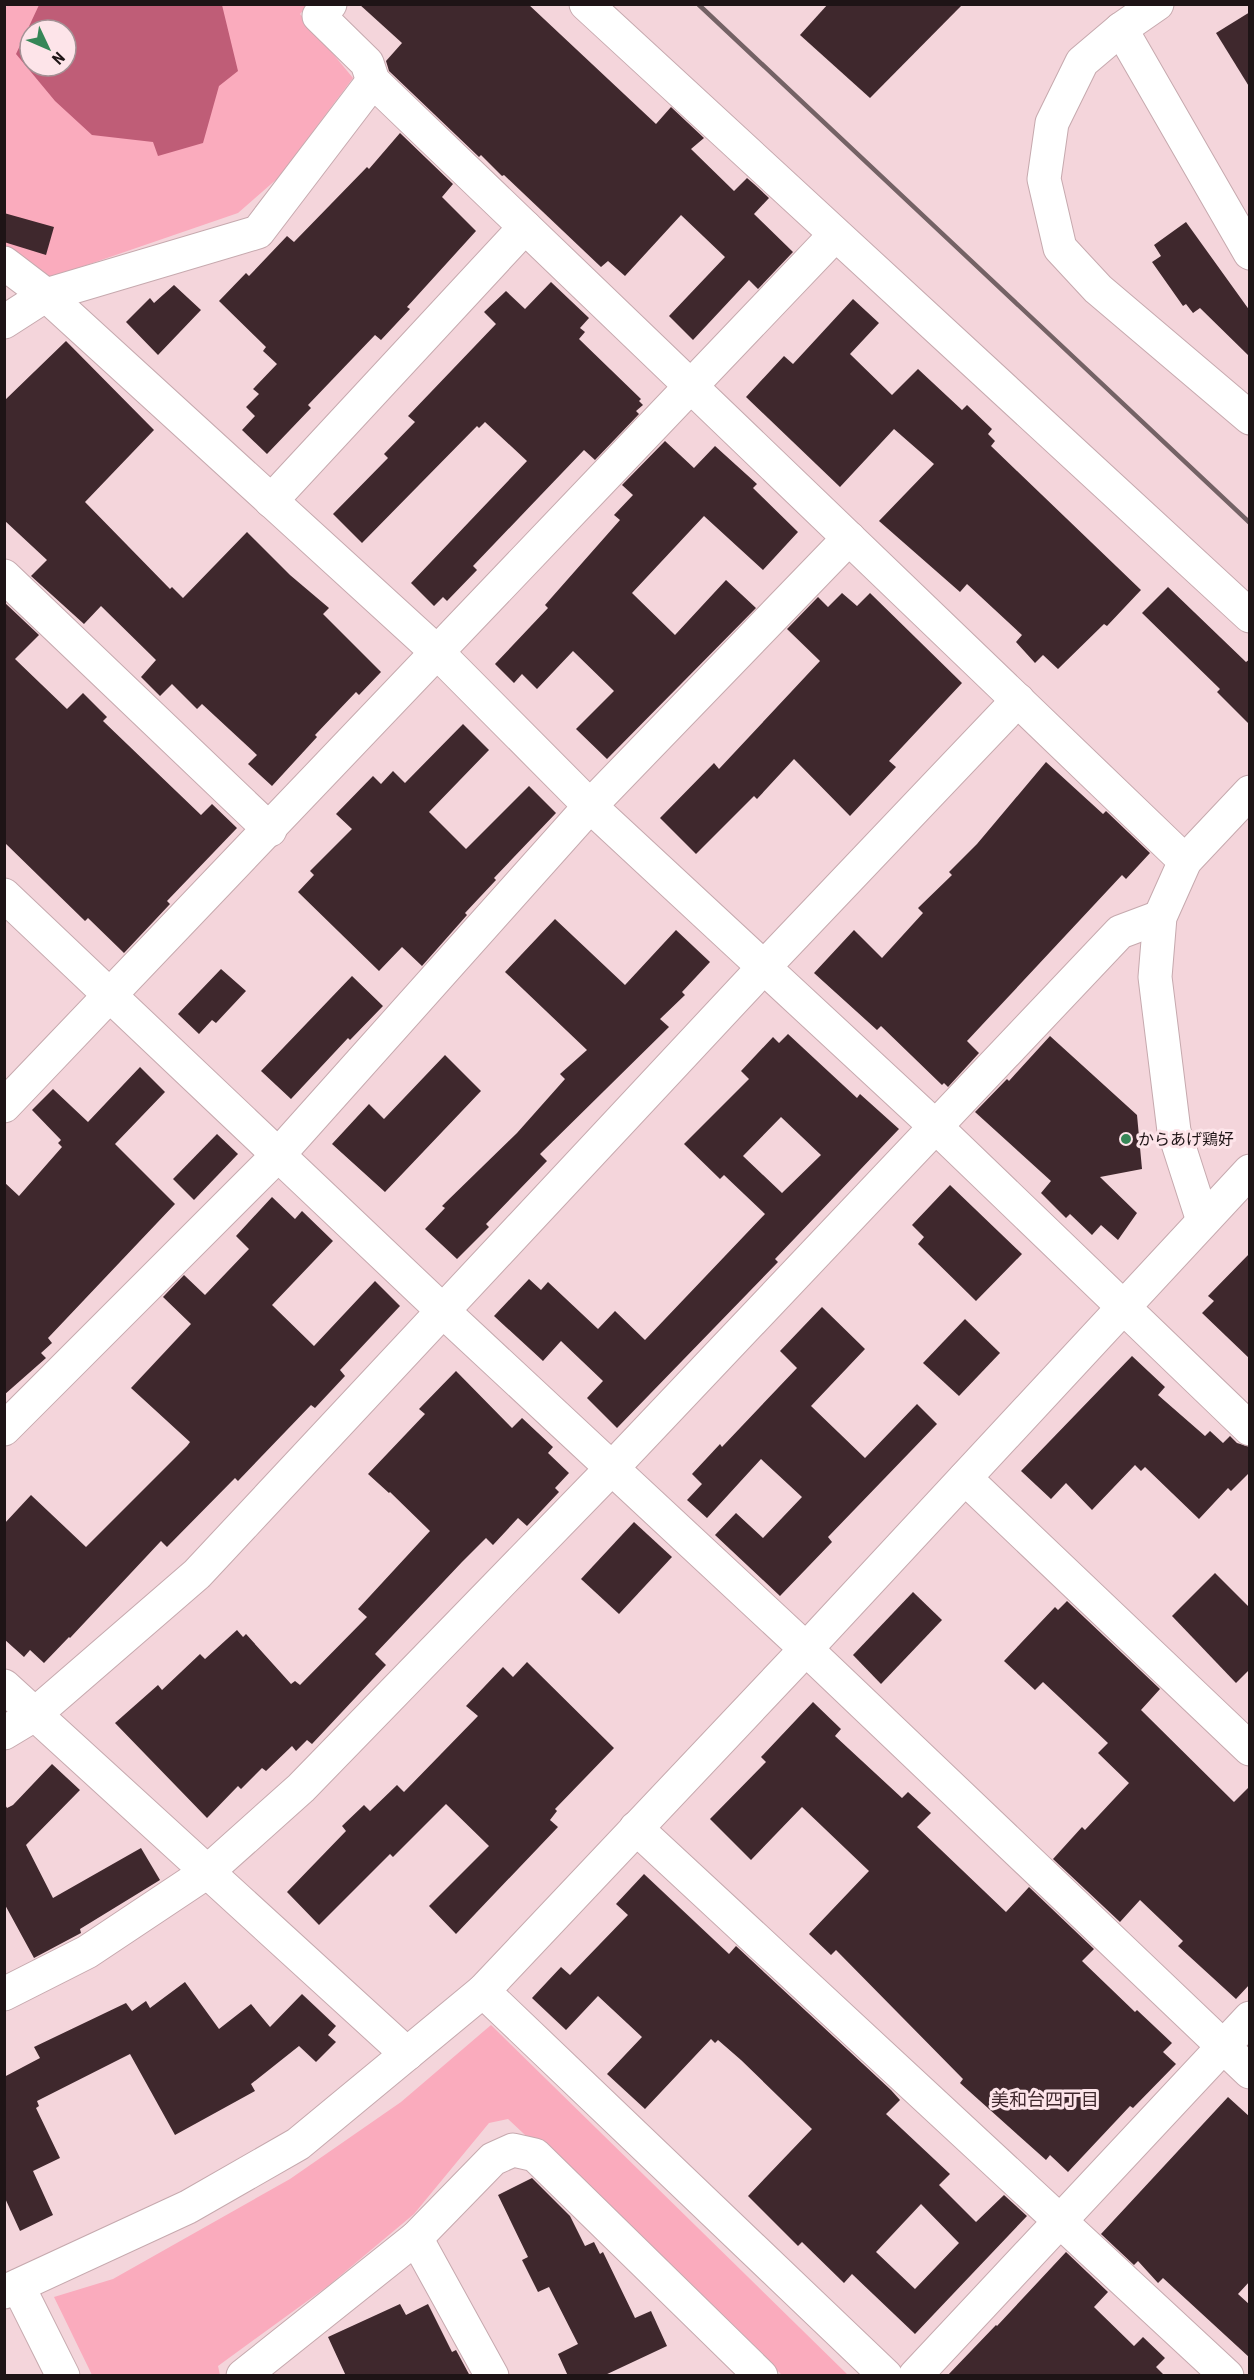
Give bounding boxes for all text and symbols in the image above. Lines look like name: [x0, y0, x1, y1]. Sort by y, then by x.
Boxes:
north arrow: [18, 18, 78, 78]
text: N: [48, 48, 69, 68]
place label: からあげ鶏好: [1138, 1130, 1234, 1149]
marker: からあげ鶏好: [1119, 1132, 1133, 1146]
district label: 美和台四丁目: [991, 2089, 1099, 2110]

